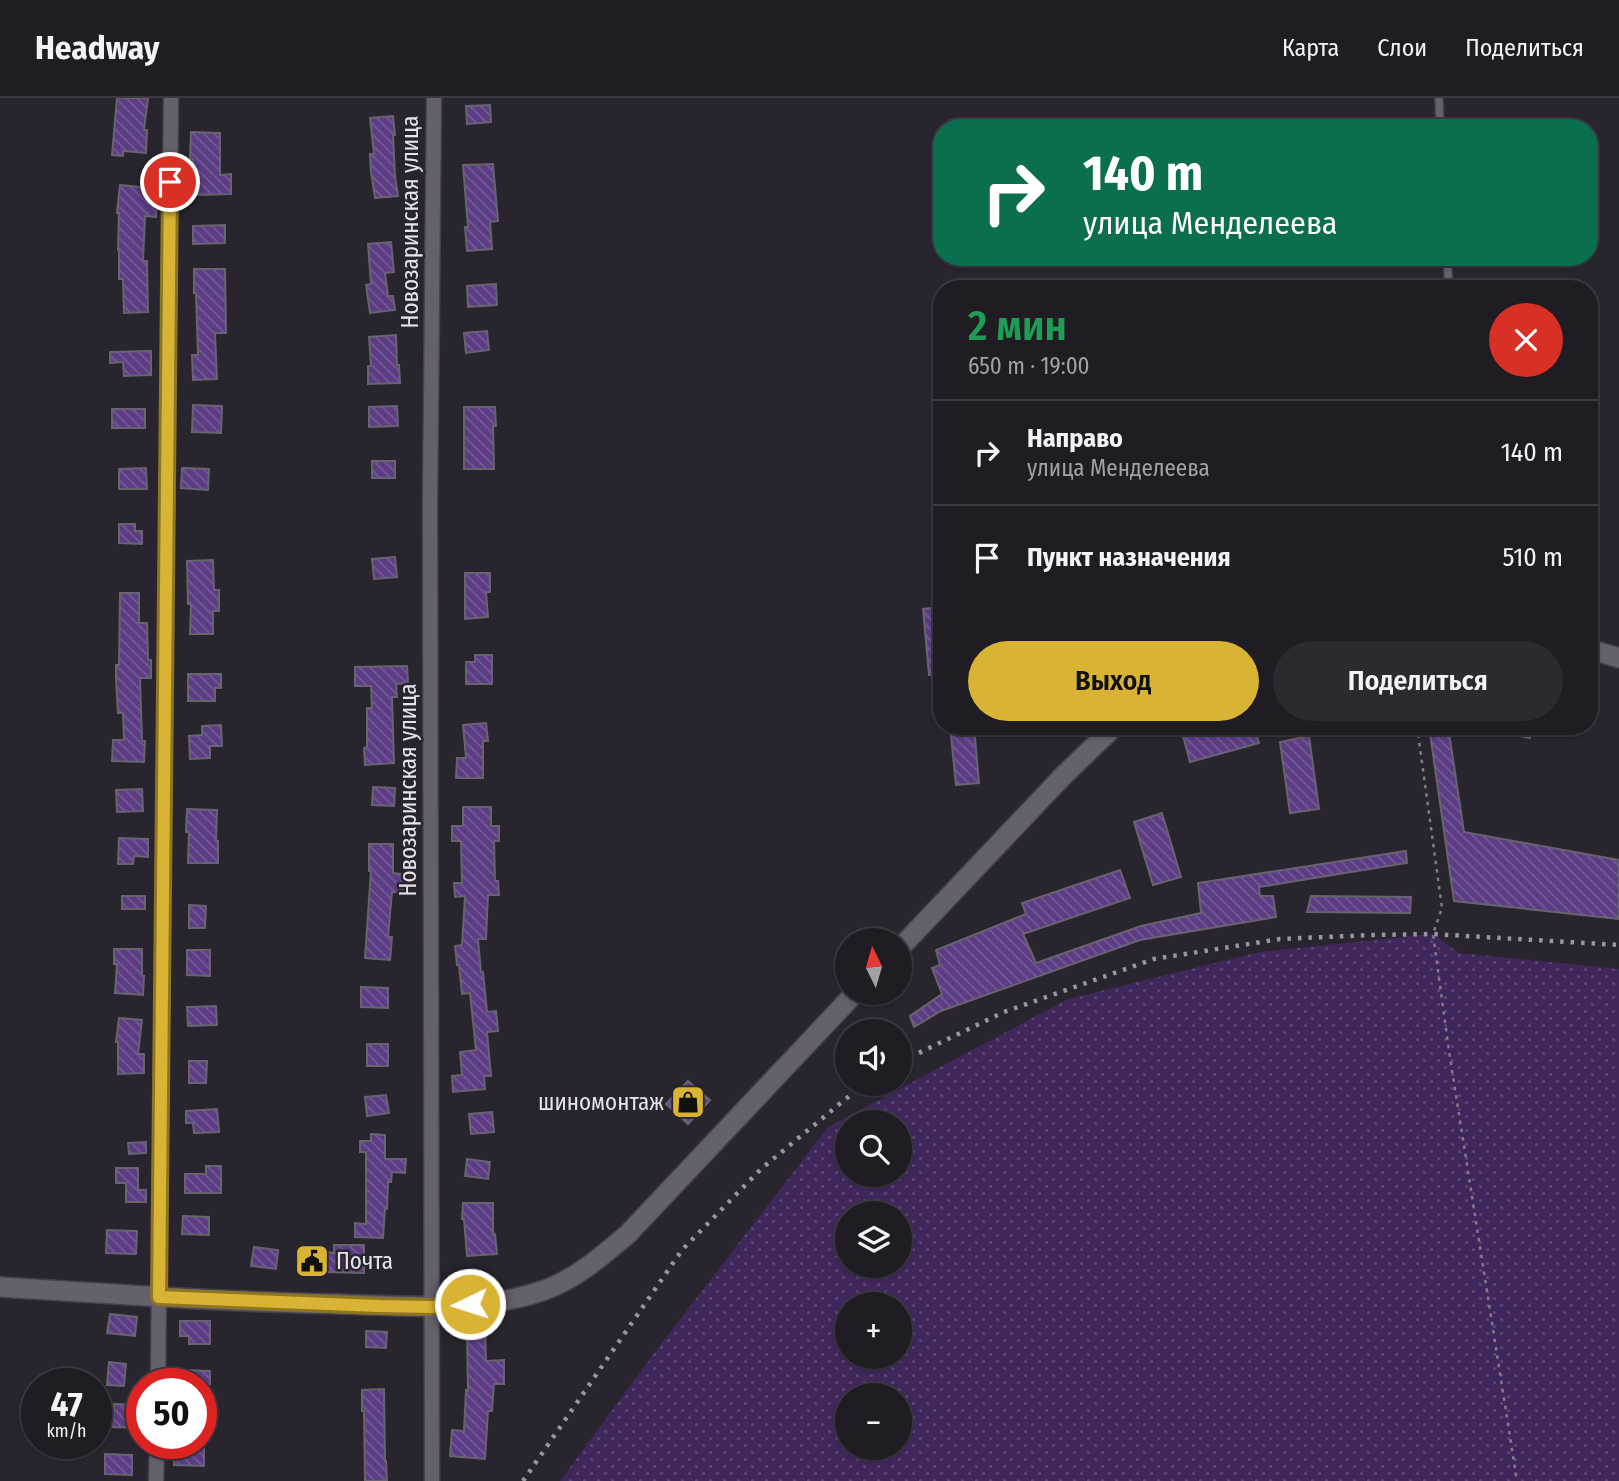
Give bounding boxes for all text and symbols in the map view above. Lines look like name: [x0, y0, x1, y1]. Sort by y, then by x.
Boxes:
text: Headway: [35, 28, 159, 68]
text: Карта: [1282, 34, 1339, 62]
text: Слои: [1377, 34, 1427, 62]
text: Поделиться: [1465, 34, 1584, 62]
street label: Новозаринская улица: [396, 115, 424, 329]
text: 140 m: [1083, 144, 1203, 203]
icon: right: [968, 147, 1059, 238]
pin: [140, 152, 200, 212]
icon: arrive: [151, 163, 189, 201]
text: улица Менделеева: [1083, 204, 1337, 242]
text: 2 мин: [968, 301, 1067, 351]
button: close: [1489, 303, 1563, 377]
text: 650 m · 19:00: [968, 352, 1090, 380]
text: Направо: [1027, 423, 1123, 454]
icon: right: [968, 434, 1006, 472]
text: 140 m: [1501, 437, 1563, 468]
text: улица Менделеева: [1027, 454, 1210, 482]
icon: arrive: [968, 539, 1006, 577]
text: Пункт назначения: [1027, 542, 1231, 573]
text: 510 m: [1503, 542, 1563, 573]
button: Выход: [968, 641, 1259, 721]
button: Поделиться: [1273, 641, 1563, 721]
street label: Новозаринская улица: [394, 683, 422, 897]
north arrow: [835, 928, 912, 1004]
map controls: [835, 928, 912, 1460]
button: sound: [835, 1019, 912, 1096]
shop icon: шиномонтаж: [669, 1083, 707, 1121]
place label: шиномонтаж: [538, 1088, 664, 1116]
button: search: [835, 1110, 912, 1187]
button: layers: [835, 1201, 912, 1278]
public building icon: Почта: [293, 1242, 331, 1280]
place label: Почта: [336, 1247, 393, 1275]
position arrow: [433, 1267, 507, 1341]
button: +: [835, 1292, 912, 1369]
speed limit sign: 50: [126, 1368, 217, 1459]
text: 47: [50, 1383, 83, 1425]
button: −: [835, 1383, 912, 1460]
text: km/h: [46, 1420, 87, 1442]

